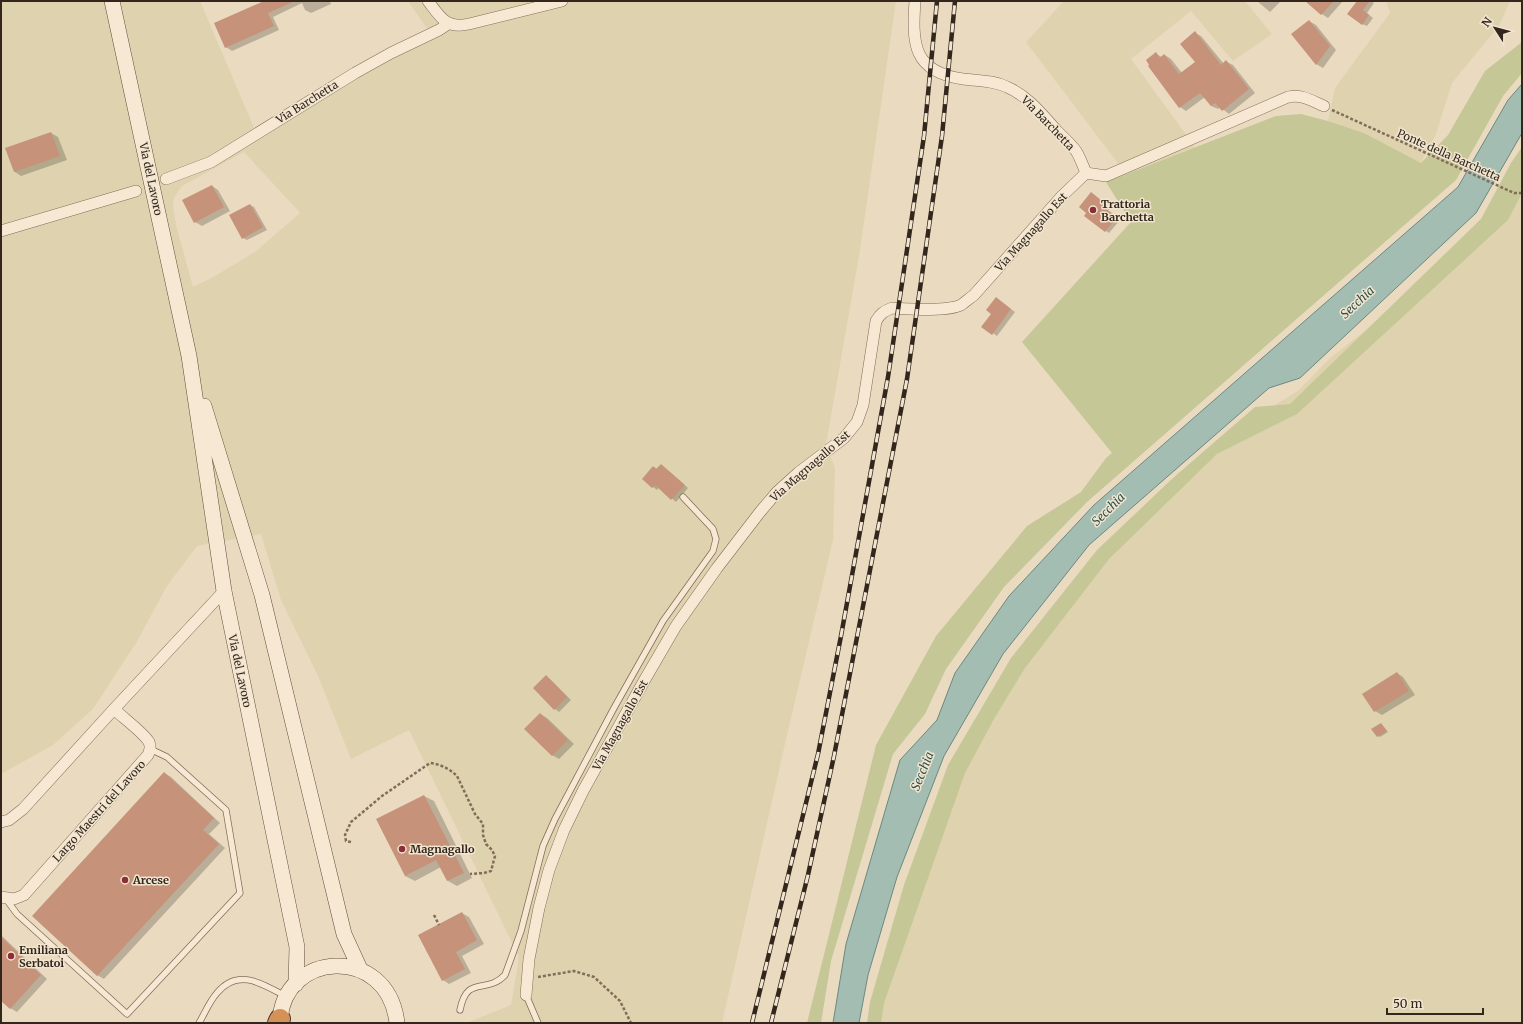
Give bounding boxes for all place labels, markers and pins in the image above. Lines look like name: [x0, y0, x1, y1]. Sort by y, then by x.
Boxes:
place label: Trattoria Barchetta: [1101, 197, 1154, 224]
marker: Trattoria Barchetta: [1088, 205, 1098, 215]
place label: Magnagallo: [410, 842, 475, 856]
marker: Magnagallo: [397, 844, 407, 854]
place label: Arcese: [132, 873, 169, 887]
marker: Arcese: [120, 875, 130, 885]
place label: Emiliana Serbatoi: [19, 943, 68, 970]
marker: Emiliana Serbatoi: [6, 951, 16, 961]

